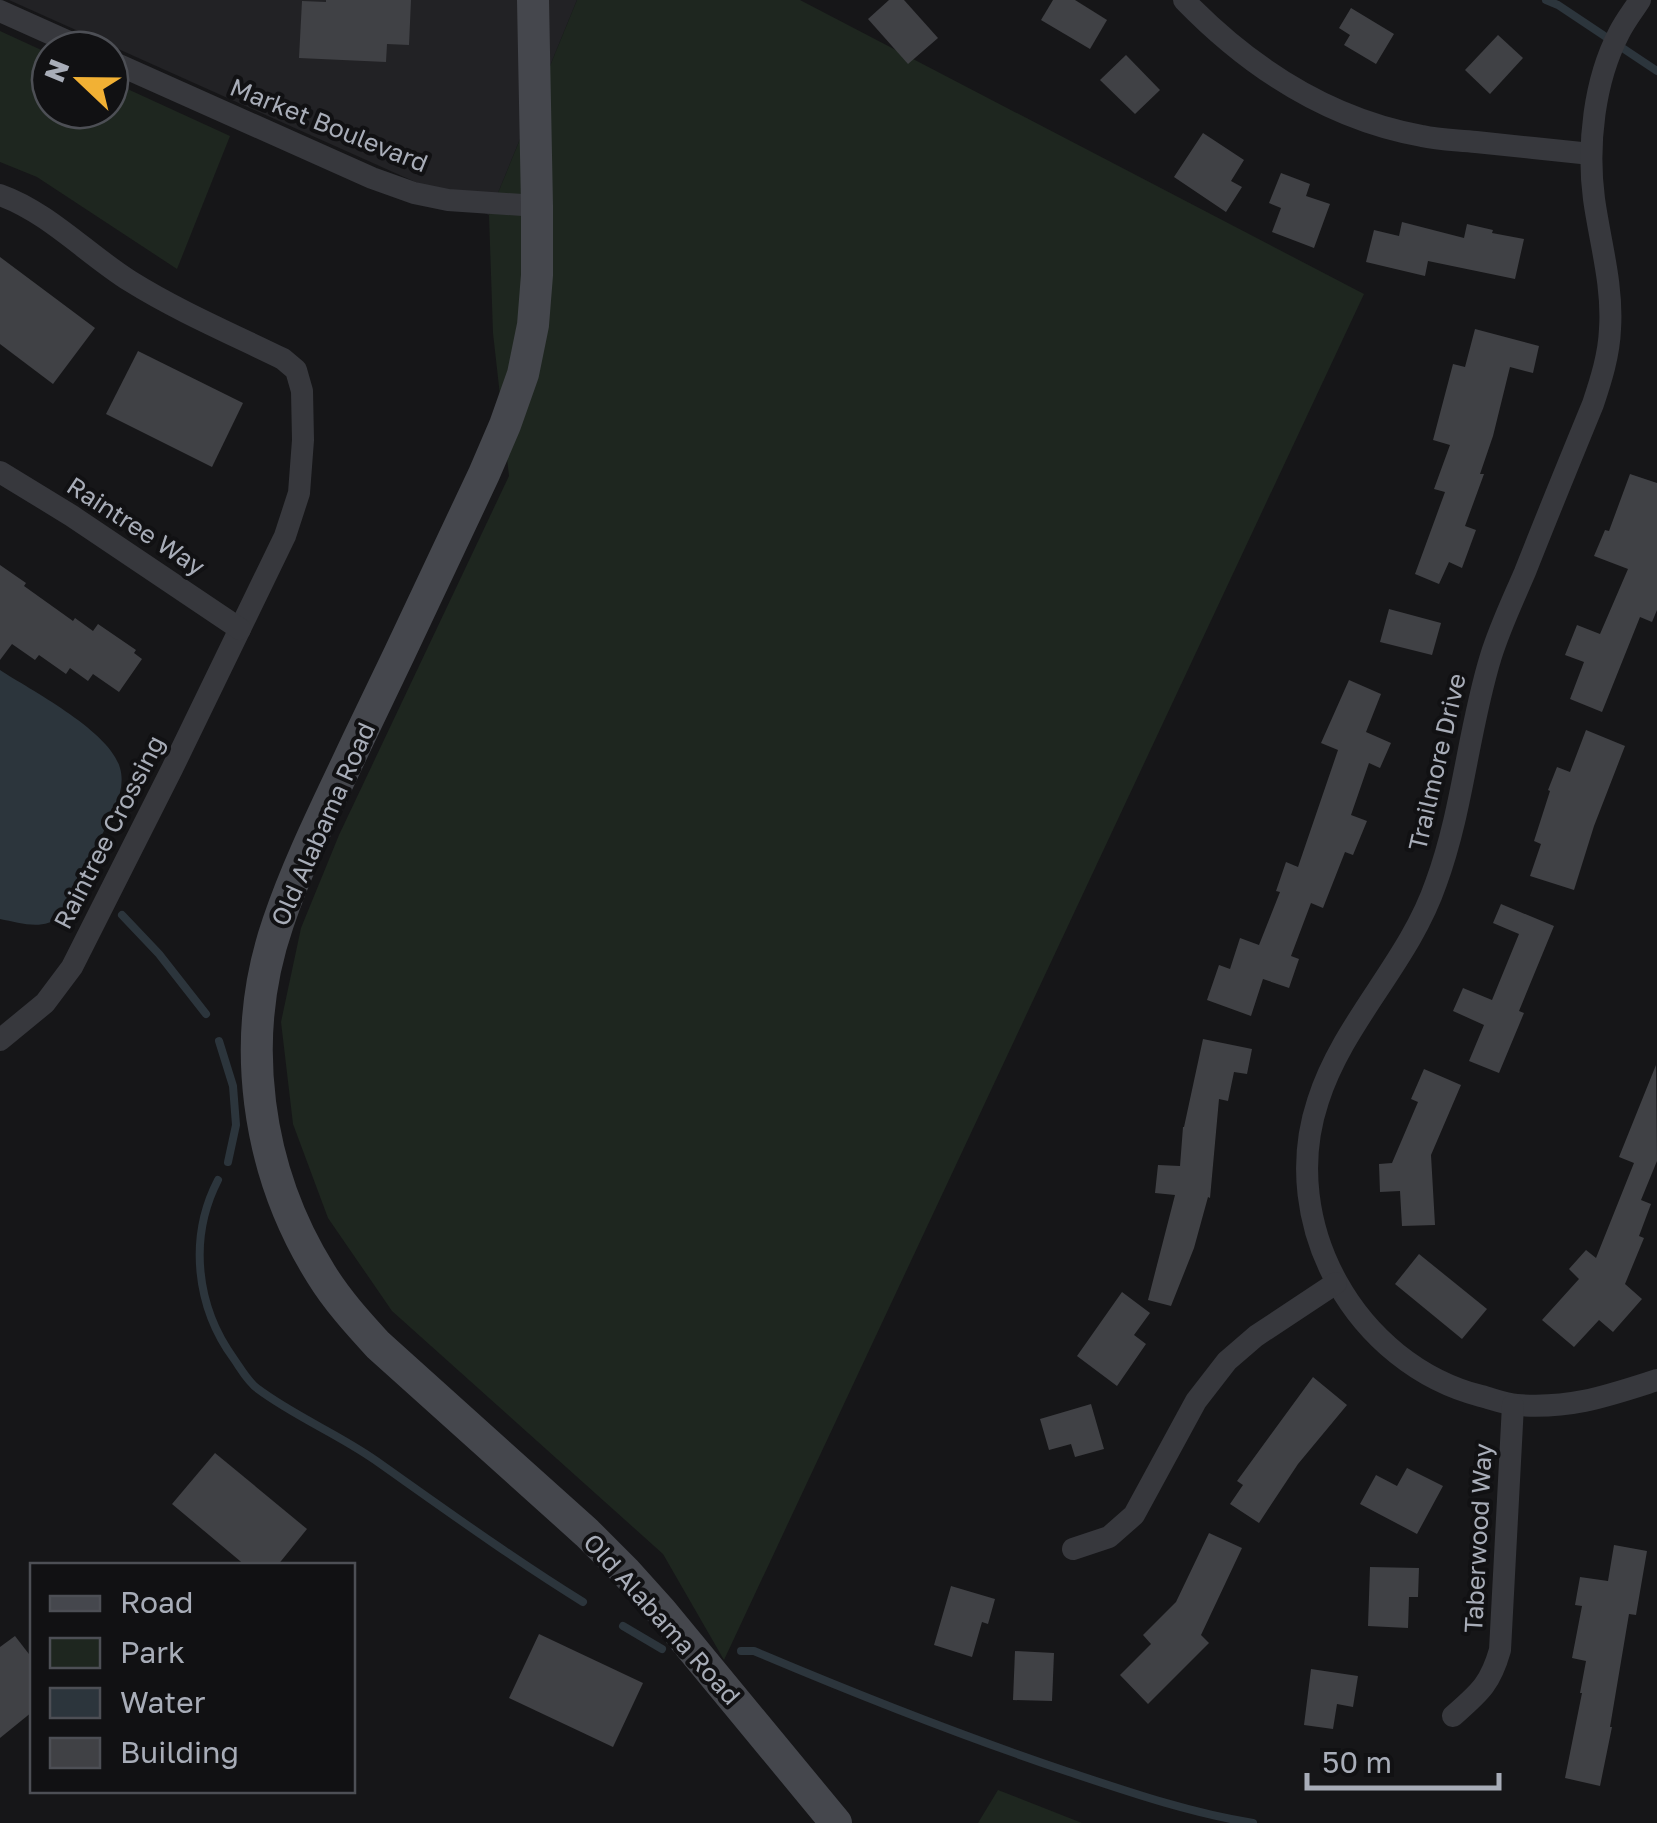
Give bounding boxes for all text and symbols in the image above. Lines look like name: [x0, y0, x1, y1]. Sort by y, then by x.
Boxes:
north arrow: [30, 30, 130, 130]
text: N: [37, 54, 76, 86]
street label: Market Boulevard: [226, 71, 433, 178]
street label: Raintree Way: [62, 470, 211, 582]
street label: Trailmore Drive: [1401, 670, 1472, 854]
street label: Old Alabama Road: [264, 717, 381, 930]
street label: Raintree Crossing: [46, 730, 171, 934]
street label: Taberwood Way: [1457, 1442, 1498, 1634]
street label: Old Alabama Road: [577, 1527, 747, 1711]
legend: [30, 1563, 355, 1793]
text: Road: [120, 1584, 194, 1620]
text: Park: [120, 1634, 185, 1670]
text: Water: [120, 1684, 206, 1720]
scale bar: [1307, 1728, 1500, 1790]
text: Building: [120, 1734, 239, 1770]
text: 50 m: [1322, 1744, 1392, 1780]

